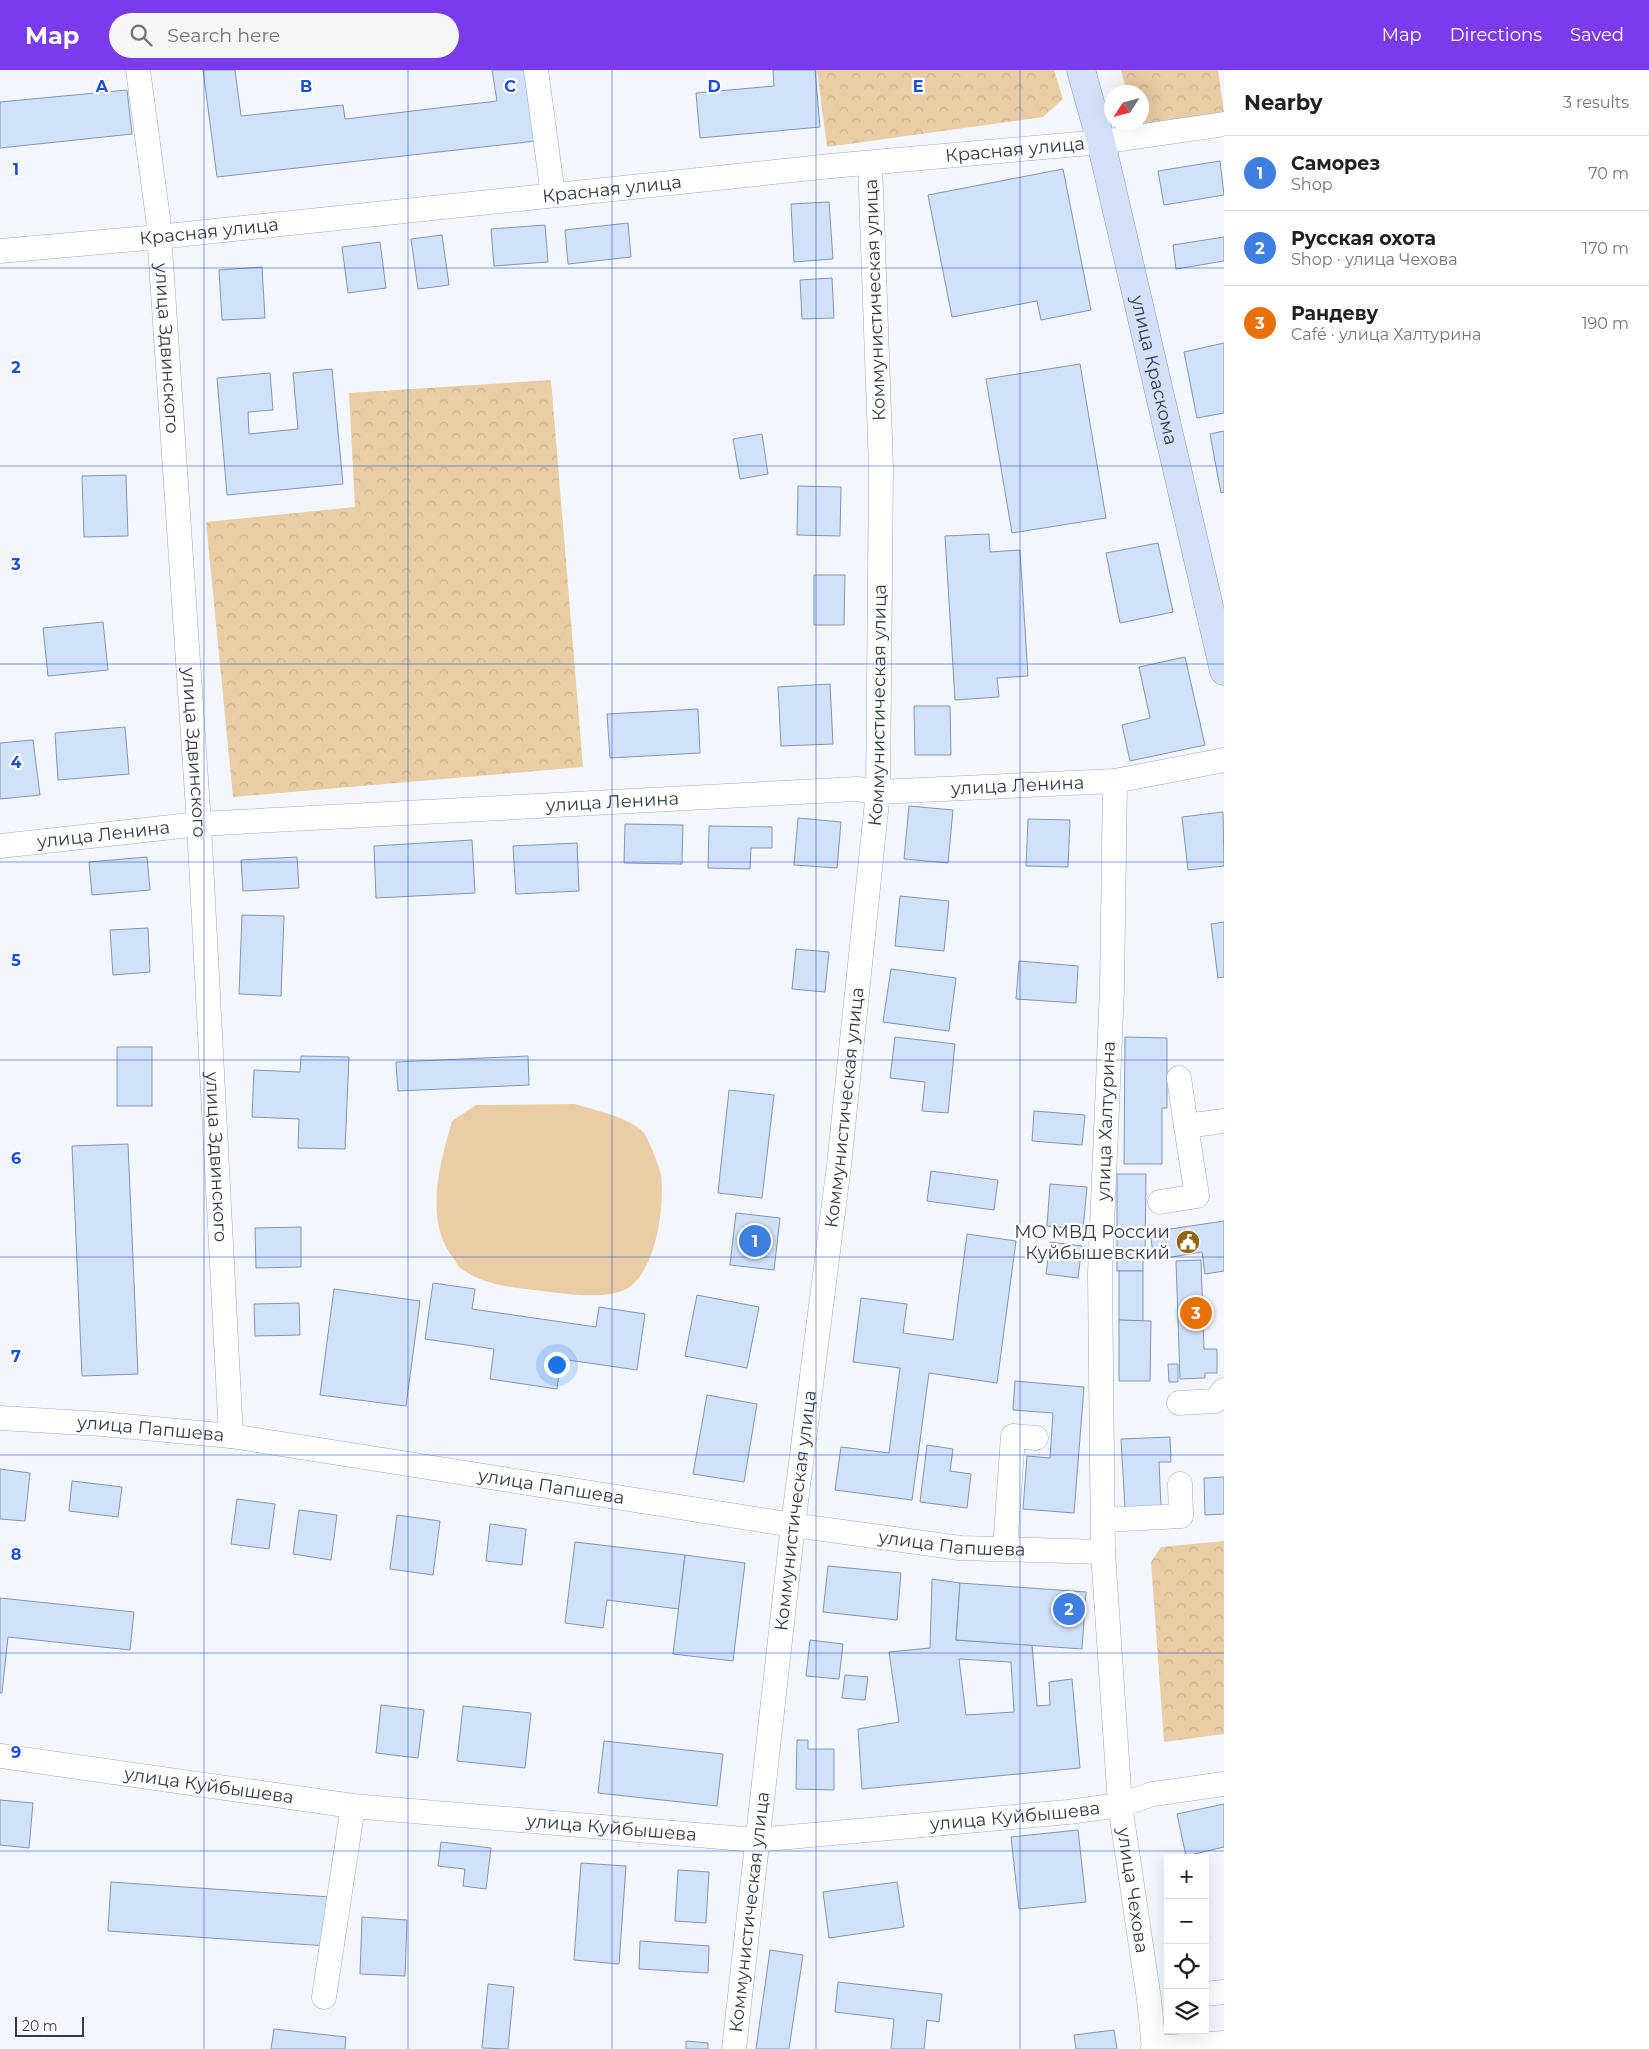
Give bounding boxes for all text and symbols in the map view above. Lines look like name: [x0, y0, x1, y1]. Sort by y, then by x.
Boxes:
search box: [109, 13, 459, 58]
text: Map: [25, 21, 79, 50]
icon: search: [127, 21, 155, 49]
text: Search here: [167, 24, 280, 47]
text: Map: [1382, 24, 1422, 46]
text: Directions: [1450, 24, 1542, 46]
text: Saved: [1570, 24, 1624, 46]
text: A: [95, 77, 109, 96]
text: B: [300, 77, 312, 96]
text: C: [504, 77, 516, 96]
text: D: [707, 77, 721, 96]
text: E: [913, 77, 923, 96]
north arrow: [1104, 85, 1149, 130]
text: Nearby: [1244, 90, 1323, 115]
text: 3 results: [1563, 93, 1629, 112]
street label: Красная улица: [944, 132, 1086, 167]
text: Саморез: [1291, 152, 1380, 175]
text: 1: [13, 160, 19, 179]
text: 1: [1257, 164, 1263, 183]
text: 70 m: [1588, 164, 1629, 183]
street label: Красная улица: [541, 171, 683, 207]
text: Shop: [1291, 175, 1333, 194]
street label: Коммунистическая улица: [860, 179, 890, 421]
street label: Красная улица: [139, 213, 280, 250]
text: Русская охота: [1291, 227, 1436, 250]
text: 2: [1255, 239, 1265, 258]
text: 170 m: [1582, 239, 1629, 258]
text: Shop · улица Чехова: [1291, 250, 1458, 269]
street label: улица Здвинского: [150, 261, 184, 434]
street label: улица Краскома: [1126, 292, 1182, 447]
text: Рандеву: [1291, 302, 1378, 325]
text: 3: [1255, 314, 1265, 333]
text: 190 m: [1582, 314, 1629, 333]
text: Café · улица Халтурина: [1291, 325, 1481, 344]
text: 2: [11, 358, 21, 377]
text: 3: [10, 555, 21, 574]
street label: Коммунистическая улица: [863, 584, 891, 827]
street label: улица Здвинского: [177, 666, 211, 838]
text: 4: [10, 753, 22, 772]
street label: улица Ленина: [949, 771, 1085, 800]
street label: улица Ленина: [544, 787, 679, 817]
street label: улица Ленина: [35, 816, 171, 853]
text: 5: [11, 951, 21, 970]
street label: Коммунистическая улица: [820, 986, 869, 1229]
street label: улица Халтурина: [1092, 1041, 1120, 1202]
street label: улица Здвинского: [201, 1070, 232, 1243]
text: 6: [11, 1149, 21, 1168]
place label: МО МВД России Куйбышевский: [1014, 1221, 1170, 1264]
pin: 1: [739, 1222, 771, 1260]
public building icon: МО МВД России Куйбышевский: [1175, 1229, 1201, 1255]
pin: 3: [1180, 1294, 1212, 1332]
text: 7: [11, 1347, 21, 1366]
your location: [544, 1352, 570, 1378]
street label: Коммунистическая улица: [770, 1389, 821, 1632]
street label: улица Папшева: [75, 1411, 225, 1446]
street label: улица Папшева: [476, 1464, 626, 1509]
street label: улица Папшева: [876, 1526, 1026, 1561]
text: 8: [11, 1545, 21, 1564]
pin: 2: [1053, 1590, 1085, 1628]
text: 9: [11, 1743, 21, 1762]
street label: улица Куйбышева: [122, 1763, 295, 1808]
street label: Коммунистическая улица: [725, 1790, 774, 2033]
street label: улица Куйбышева: [928, 1797, 1101, 1835]
street label: улица Куйбышева: [524, 1810, 698, 1846]
street label: улица Чехова: [1112, 1825, 1153, 1955]
map controls: [1164, 1854, 1209, 2034]
button: +: [1164, 1854, 1209, 1899]
button: −: [1164, 1899, 1209, 1944]
button: locate: [1164, 1944, 1209, 1989]
button: layers: [1164, 1989, 1209, 2034]
scale bar: [15, 2014, 84, 2037]
text: 20 m: [22, 2017, 58, 2035]

